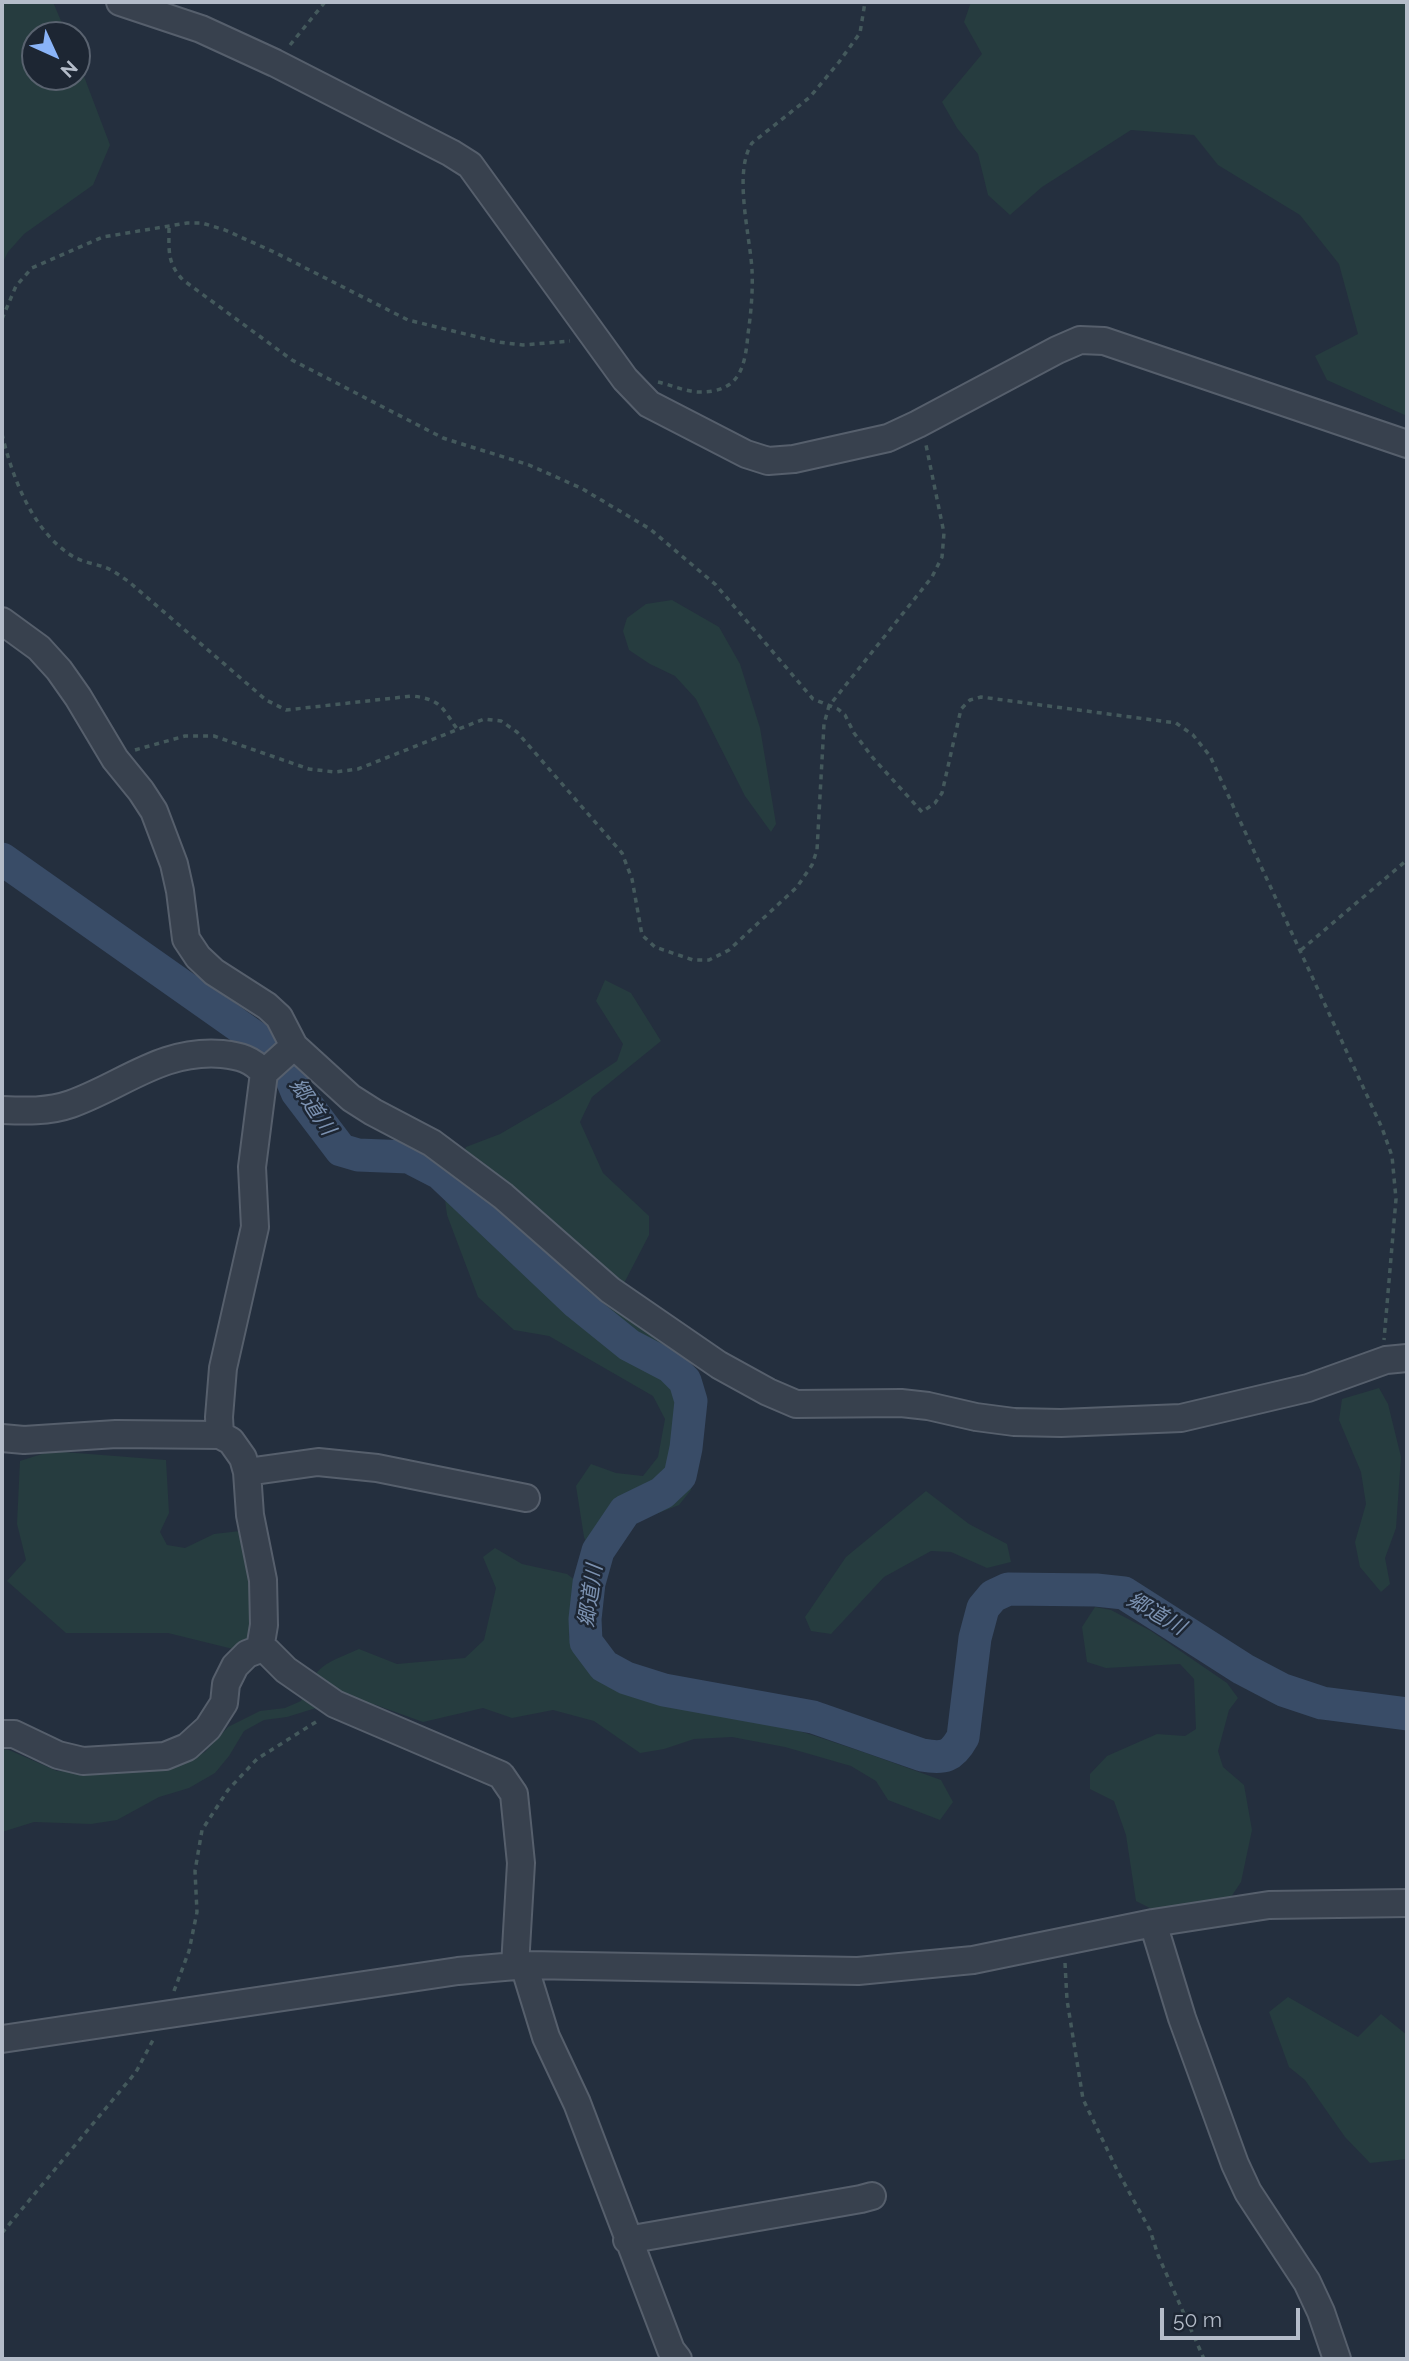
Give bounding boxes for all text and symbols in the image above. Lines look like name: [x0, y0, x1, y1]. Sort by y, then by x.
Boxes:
north arrow: [21, 21, 91, 91]
text: N: [57, 57, 82, 82]
water label: 郷道川: [284, 1074, 340, 1140]
water label: 郷道川: [574, 1563, 608, 1629]
water label: 郷道川: [1122, 1587, 1190, 1641]
scale bar: [1164, 2294, 1304, 2338]
text: 50 m: [1173, 2307, 1222, 2332]

